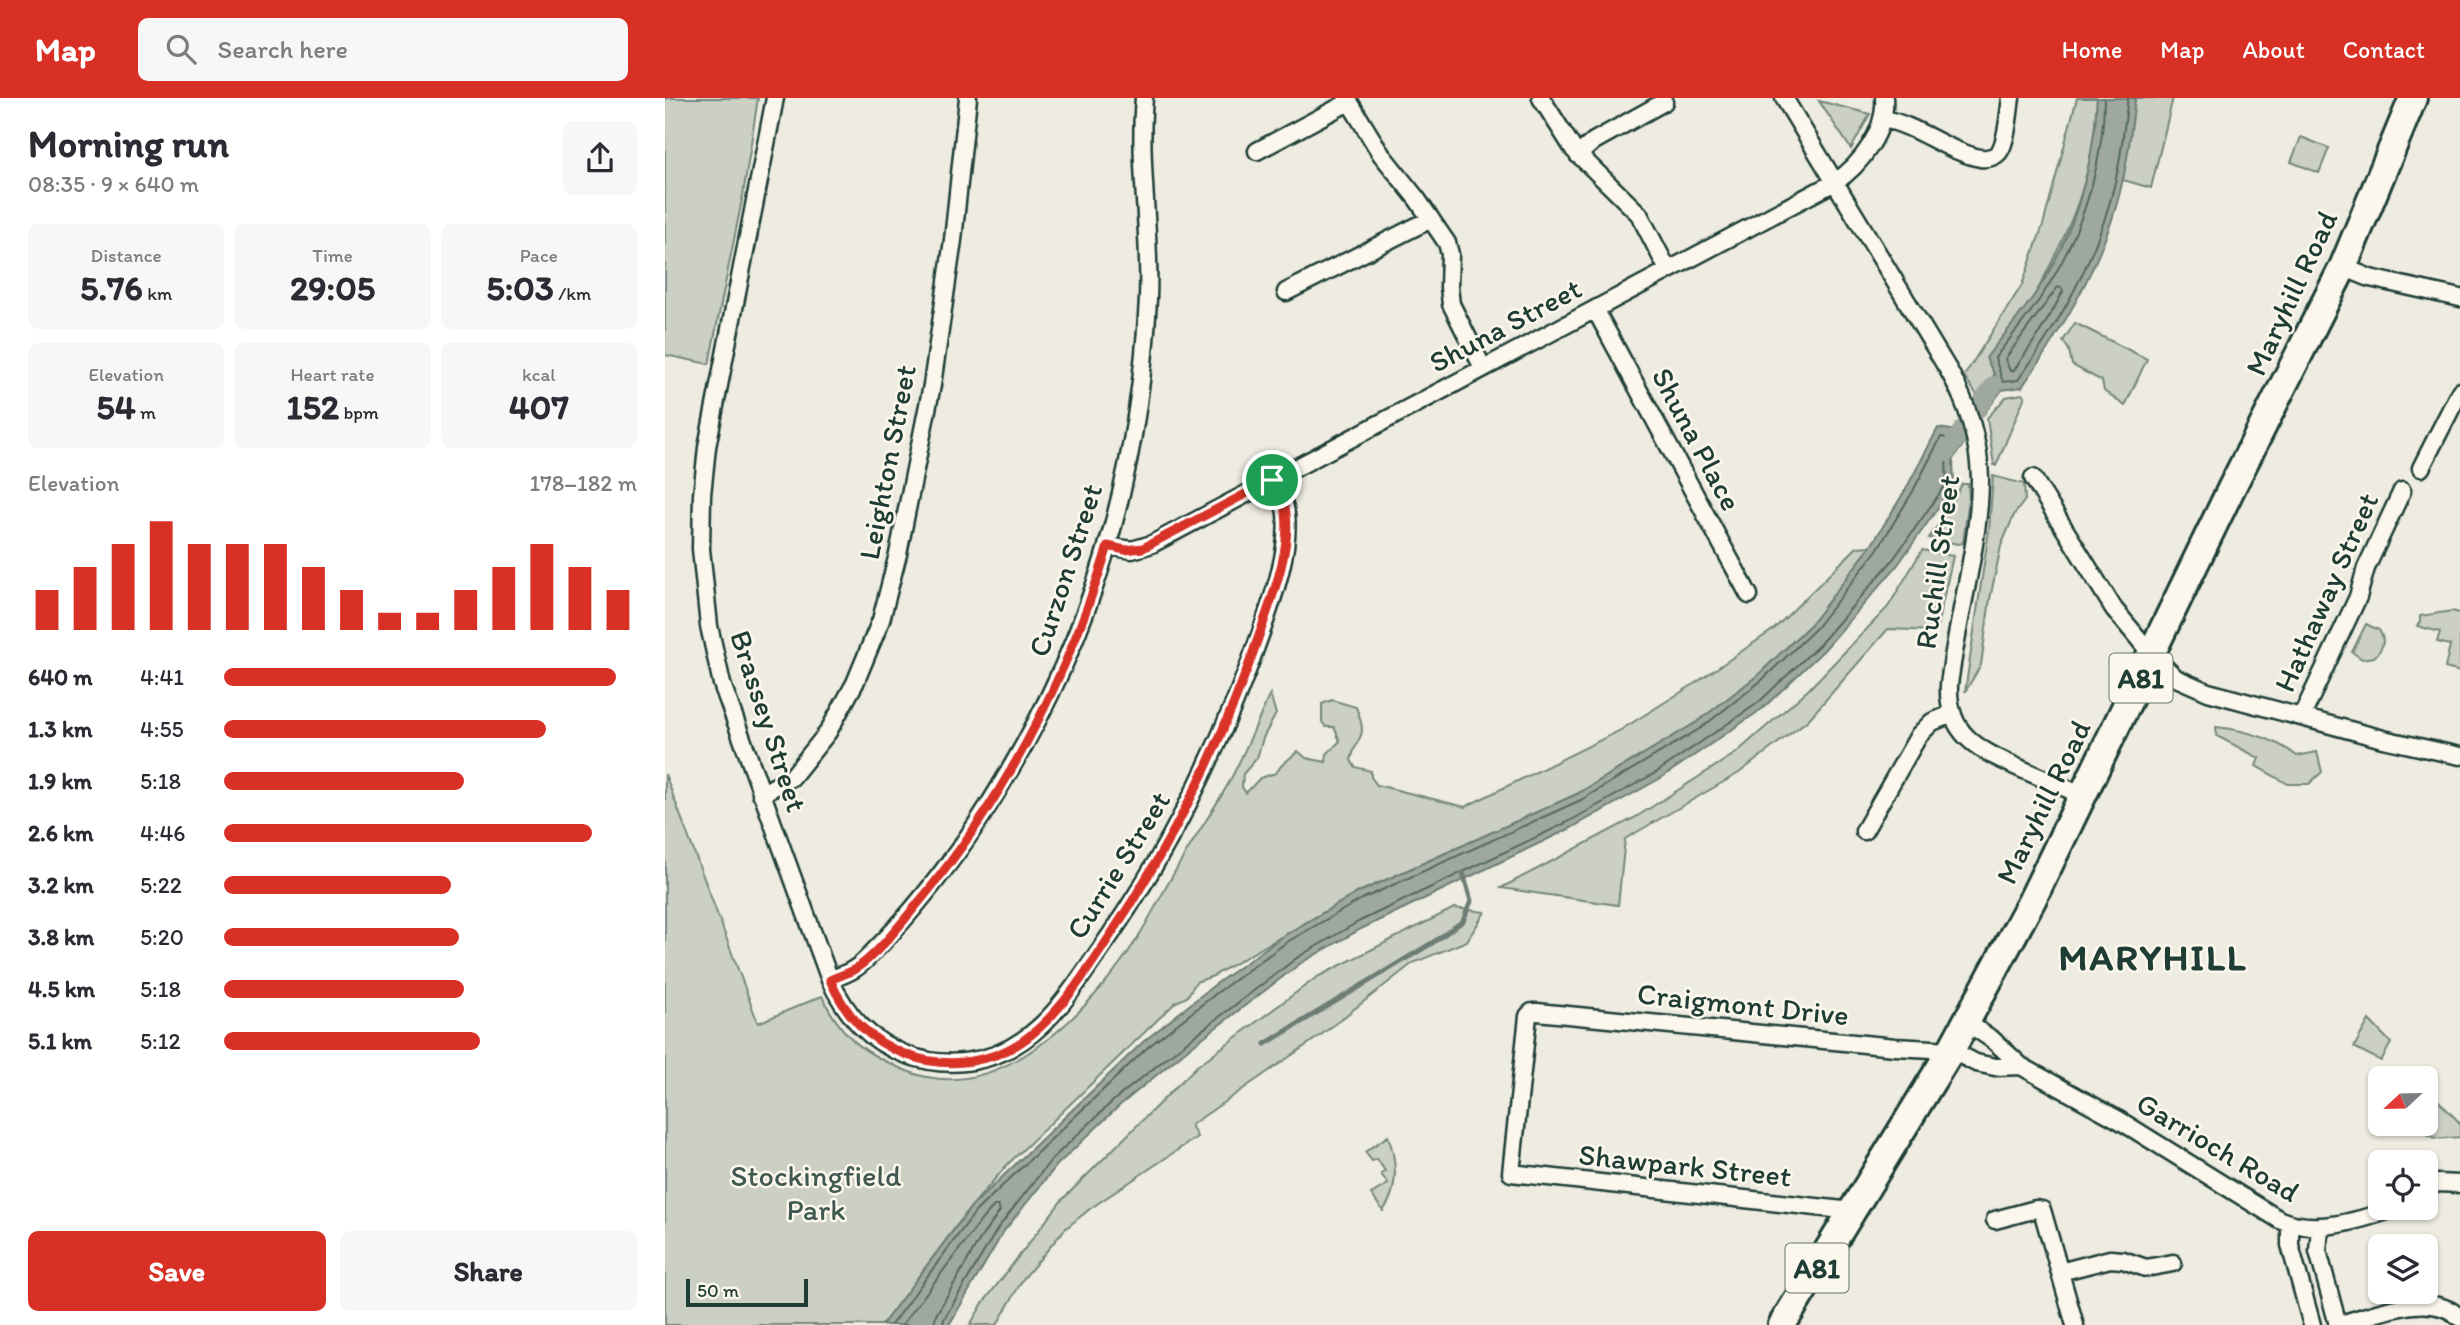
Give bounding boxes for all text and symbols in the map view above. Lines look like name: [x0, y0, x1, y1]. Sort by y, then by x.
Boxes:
search box: [138, 18, 628, 81]
text: Map: [35, 30, 96, 69]
icon: search: [162, 30, 200, 68]
text: Search here: [218, 33, 348, 65]
text: Home: [2062, 35, 2122, 64]
text: Map: [2160, 35, 2204, 64]
text: About: [2242, 35, 2305, 64]
text: Contact: [2343, 35, 2425, 64]
text: Morning run: [28, 121, 229, 167]
button: share: [563, 121, 637, 195]
text: 08:35 · 9 × 640 m: [28, 170, 199, 198]
street label: Maryhill Road: [2237, 205, 2345, 381]
text: Distance: [91, 244, 162, 267]
text: Time: [312, 244, 353, 267]
text: Pace: [520, 244, 558, 267]
text: 5.76: [80, 267, 143, 309]
text: 29:05: [290, 267, 375, 309]
text: 5:03: [486, 267, 554, 309]
street label: Shuna Street: [1423, 269, 1587, 381]
text: km: [143, 282, 172, 305]
text: /km: [554, 282, 591, 305]
street label: Leighton Street: [850, 361, 924, 563]
street label: Shuna Place: [1644, 361, 1750, 517]
text: Elevation: [88, 363, 164, 386]
text: Heart rate: [290, 363, 375, 386]
text: kcal: [522, 363, 556, 386]
text: 54: [96, 386, 136, 428]
text: 152: [286, 386, 339, 428]
text: 407: [509, 386, 569, 428]
text: m: [136, 401, 156, 424]
text: bpm: [339, 401, 379, 424]
pin: [1242, 450, 1302, 510]
icon: arrive: [1253, 461, 1291, 499]
text: Elevation: [28, 469, 119, 497]
text: 178–182 m: [530, 469, 637, 497]
street label: Ruchill Street: [1906, 473, 1968, 651]
street label: Curzon Street: [1020, 479, 1110, 661]
street label: Hathaway Street: [2266, 487, 2386, 697]
street label: Brassey Street: [722, 625, 816, 817]
road number: A81: [2109, 654, 2173, 702]
text: 640 m: [28, 663, 93, 691]
text: 4:41: [140, 663, 184, 691]
street label: Maryhill Road: [1987, 714, 2099, 890]
text: 1.3 km: [28, 715, 92, 743]
text: 4:55: [140, 715, 184, 743]
text: 1.9 km: [28, 767, 92, 795]
text: 5:18: [140, 767, 181, 795]
street label: Currie Street: [1058, 784, 1178, 946]
text: 2.6 km: [28, 819, 94, 847]
text: 4:46: [140, 819, 185, 847]
text: 3.2 km: [28, 871, 94, 899]
text: 5:22: [140, 871, 182, 899]
text: 3.8 km: [28, 923, 94, 951]
text: 5:20: [140, 923, 184, 951]
district label: MARYHILL: [2059, 935, 2247, 979]
street label: Craigmont Drive: [1635, 974, 1851, 1034]
text: 4.5 km: [28, 975, 95, 1003]
text: 5:18: [140, 975, 181, 1003]
text: 5.1 km: [28, 1027, 92, 1055]
text: 5:12: [140, 1027, 180, 1055]
north arrow: [2368, 1066, 2438, 1136]
map controls: [2368, 1066, 2438, 1304]
street label: Garrioch Road: [2130, 1084, 2306, 1210]
street label: Shawpark Street: [1577, 1135, 1793, 1195]
button: locate: [2368, 1150, 2438, 1220]
park label: Stockingfield Park: [730, 1157, 902, 1228]
button: Save: [28, 1231, 326, 1311]
button: Share: [340, 1231, 637, 1311]
button: layers: [2368, 1234, 2438, 1304]
road number: A81: [1785, 1244, 1849, 1292]
scale bar: [686, 1276, 809, 1308]
text: 50 m: [697, 1279, 739, 1302]

